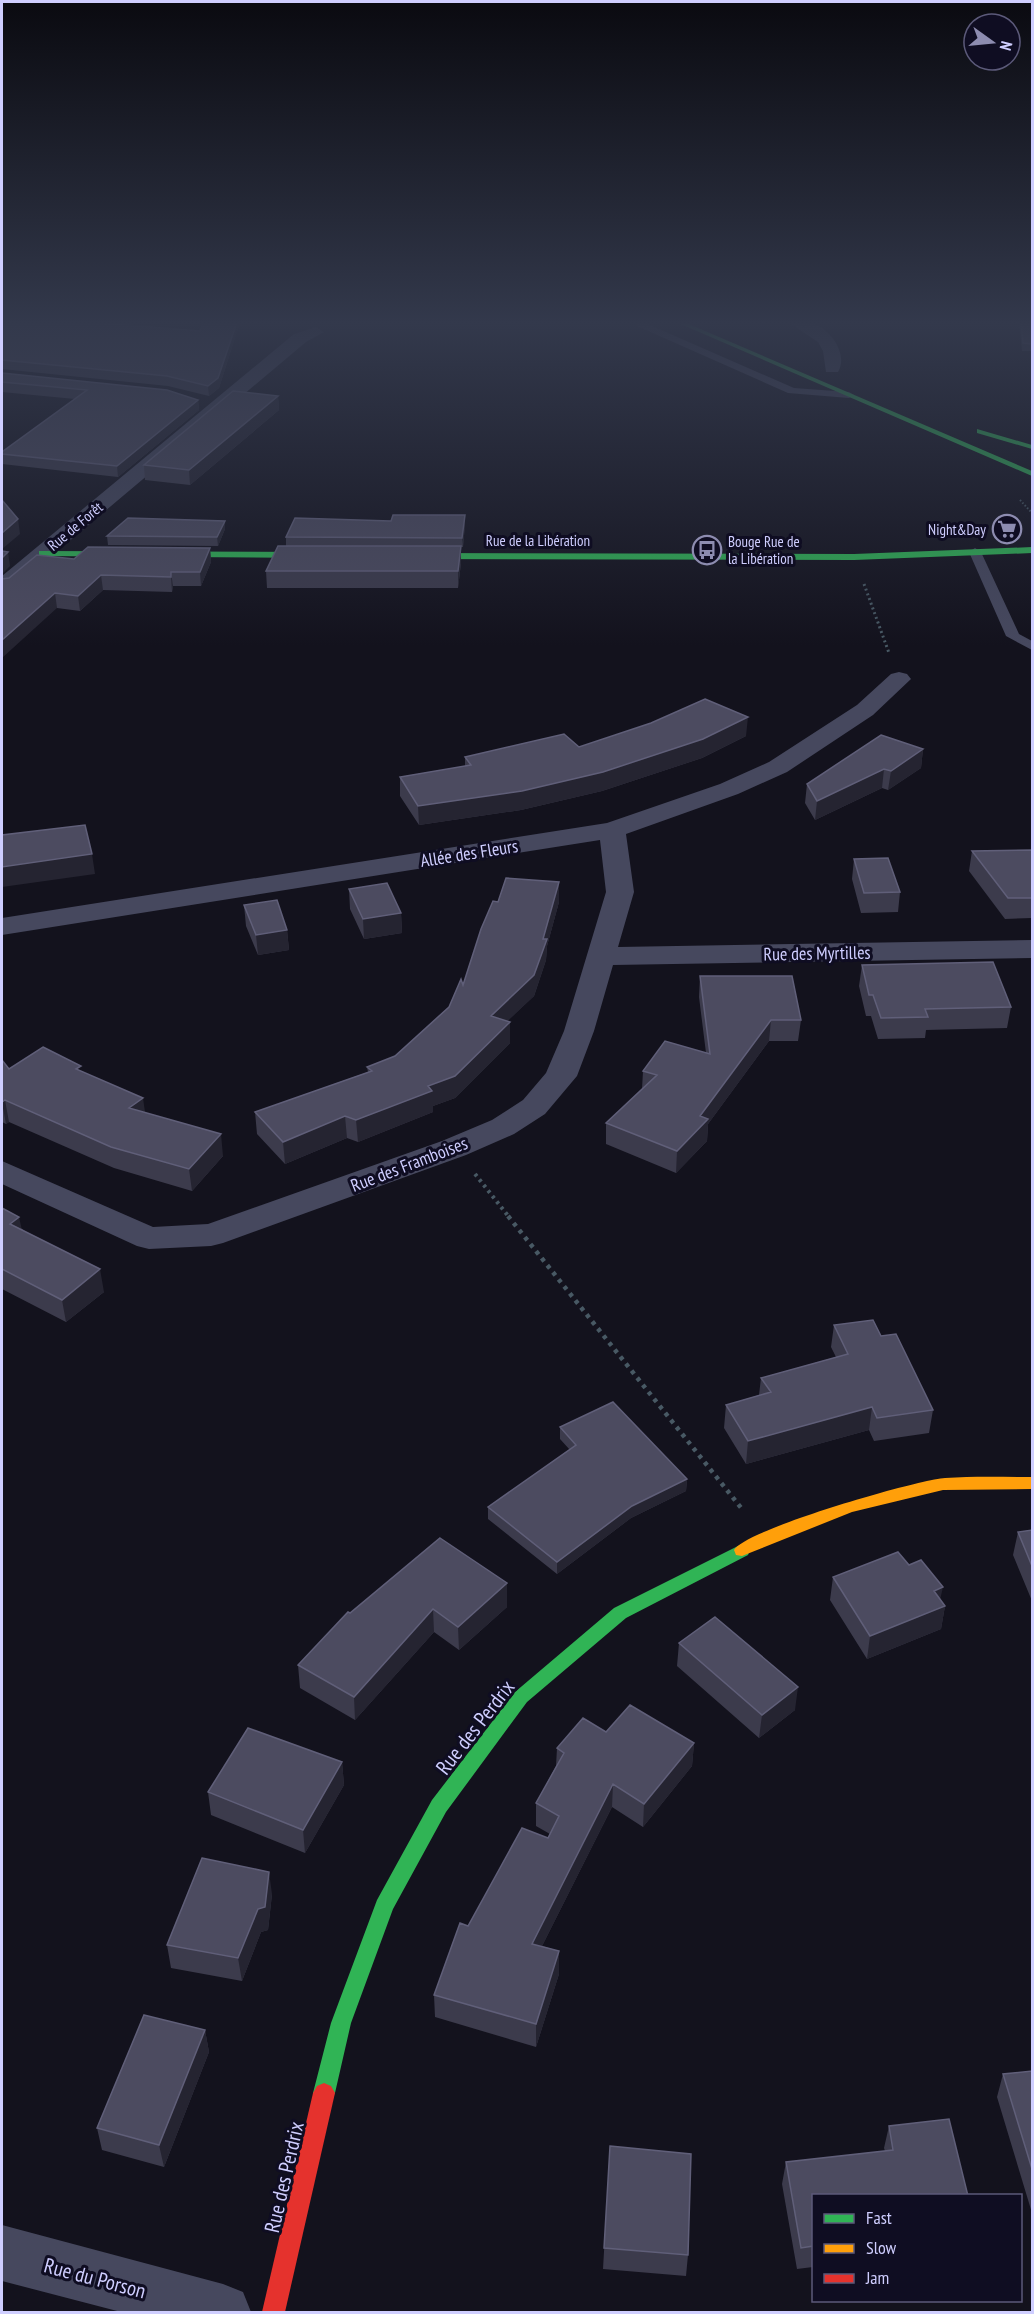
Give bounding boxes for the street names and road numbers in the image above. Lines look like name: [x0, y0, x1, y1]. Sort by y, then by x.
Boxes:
street label: Rue de Forêt: [44, 497, 106, 555]
street label: Rue de la Libération: [486, 531, 590, 550]
street label: Allée des Fleurs: [419, 834, 519, 872]
street label: Rue des Myrtilles: [763, 941, 871, 965]
street label: Rue des Framboises: [347, 1131, 471, 1197]
street label: Rue des Perdrix: [430, 1674, 521, 1780]
street label: Rue des Perdrix: [258, 2119, 310, 2235]
street label: Rue du Porson: [41, 2251, 149, 2305]

